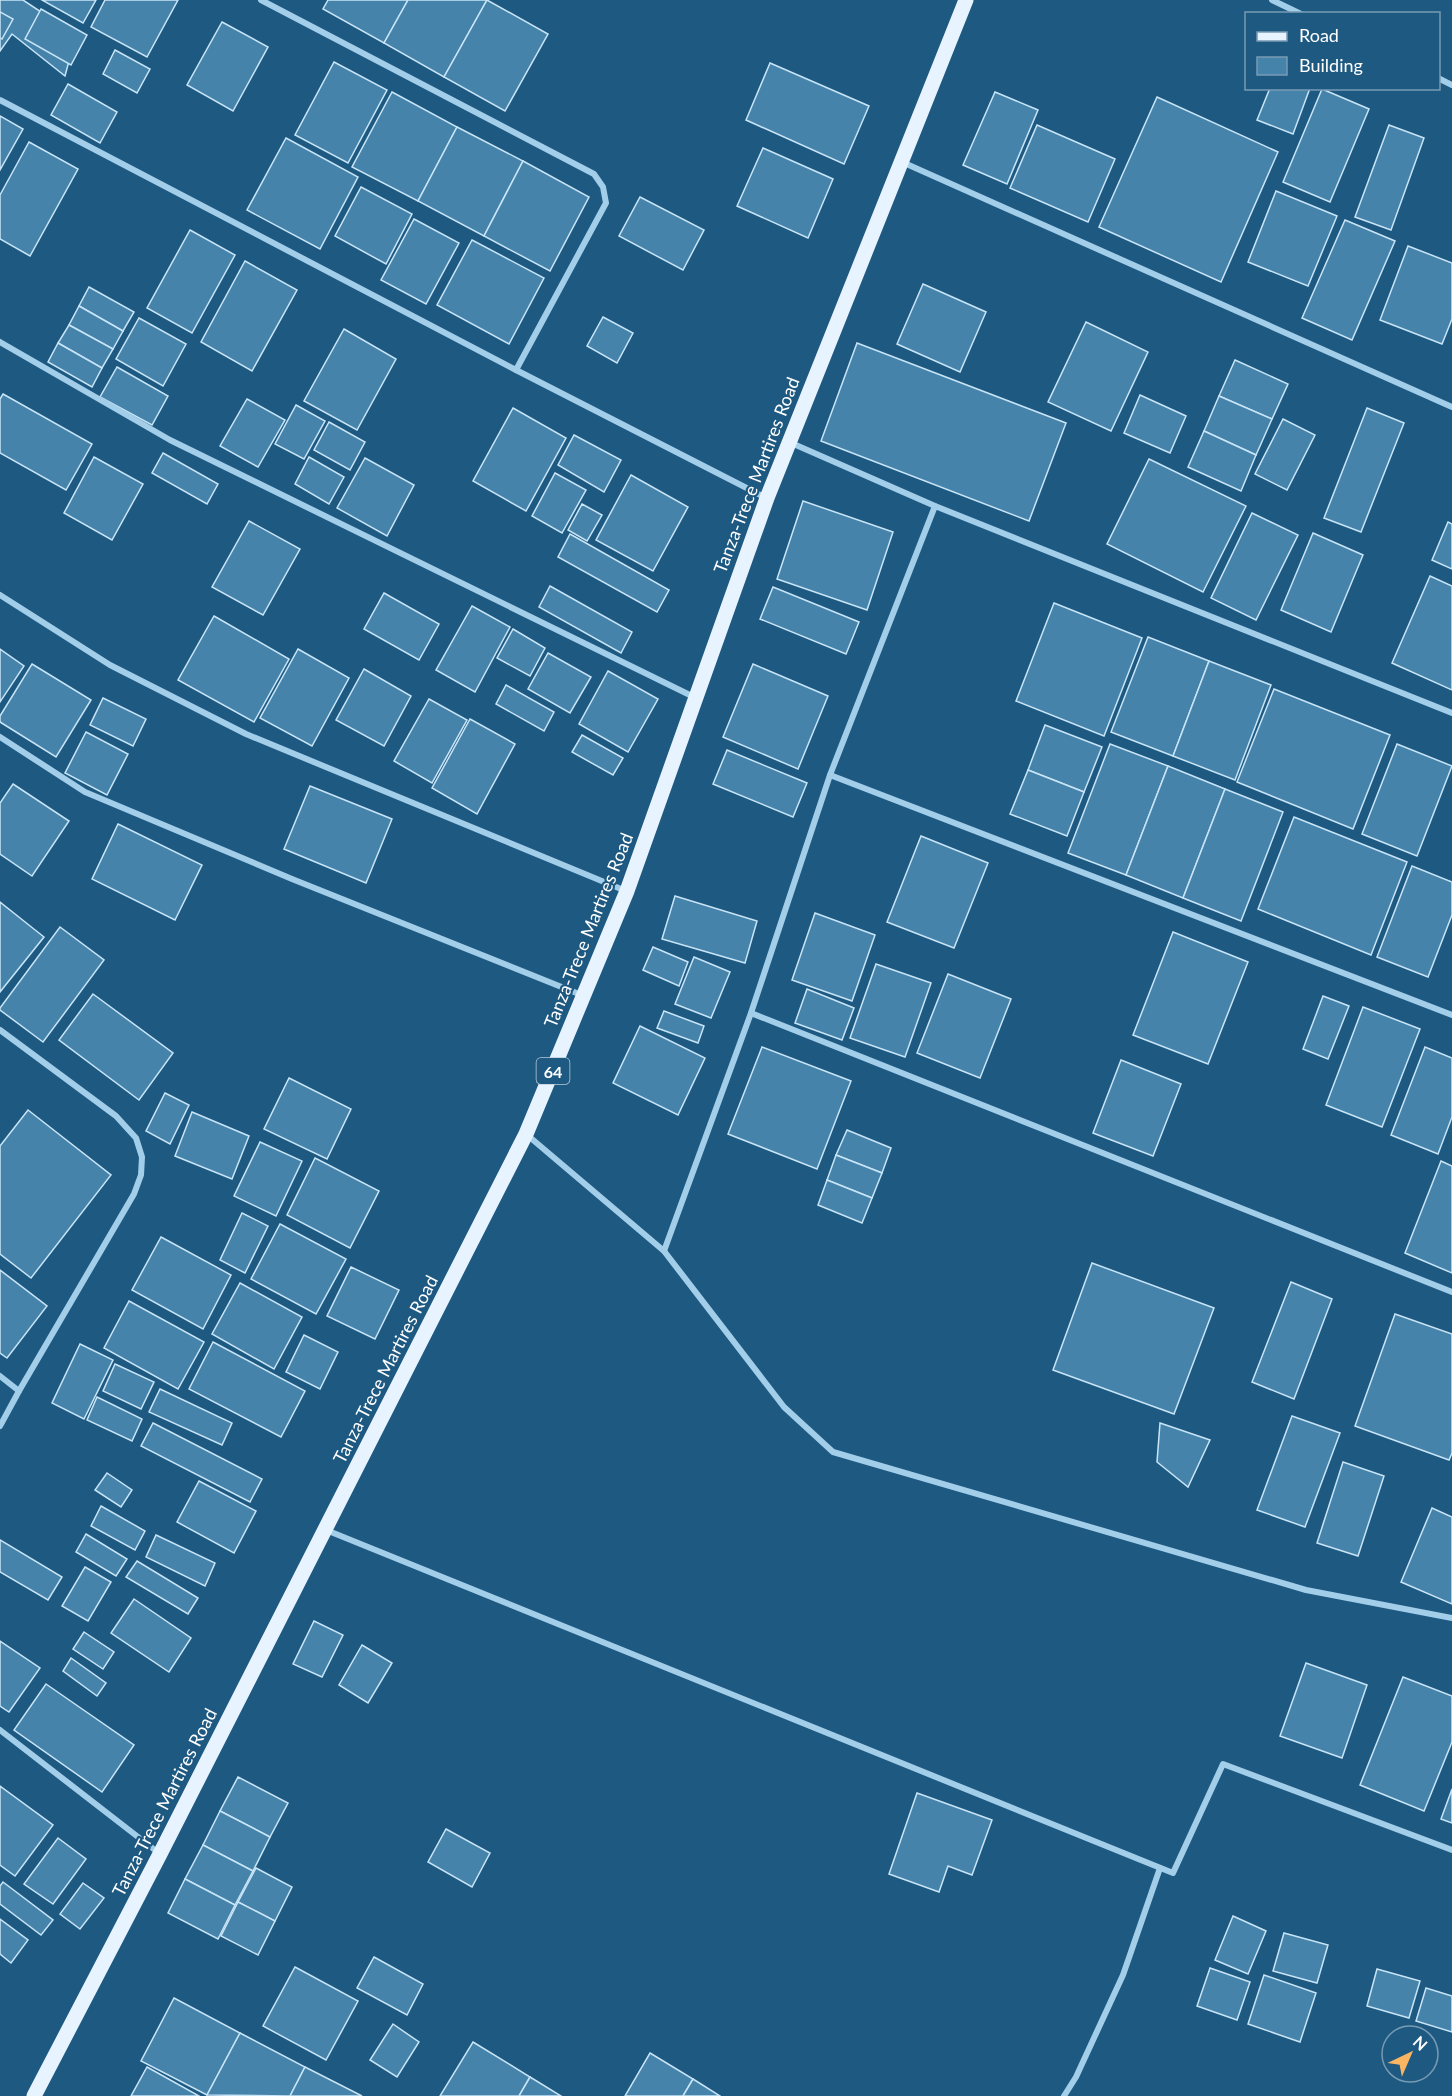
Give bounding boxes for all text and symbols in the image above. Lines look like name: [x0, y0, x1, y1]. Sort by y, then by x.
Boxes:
legend: [1245, 12, 1440, 90]
text: Road: [1299, 24, 1339, 46]
text: Building: [1299, 54, 1363, 76]
street label: Tanza-Trece Martires Road: [708, 374, 804, 576]
street label: Tanza-Trece Martires Road: [539, 829, 637, 1031]
road number: 64: [536, 1058, 570, 1084]
street label: Tanza-Trece Martires Road: [328, 1271, 442, 1467]
street label: Tanza-Trece Martires Road: [107, 1704, 221, 1900]
north arrow: [1380, 2024, 1440, 2084]
text: N: [1410, 2032, 1432, 2054]

